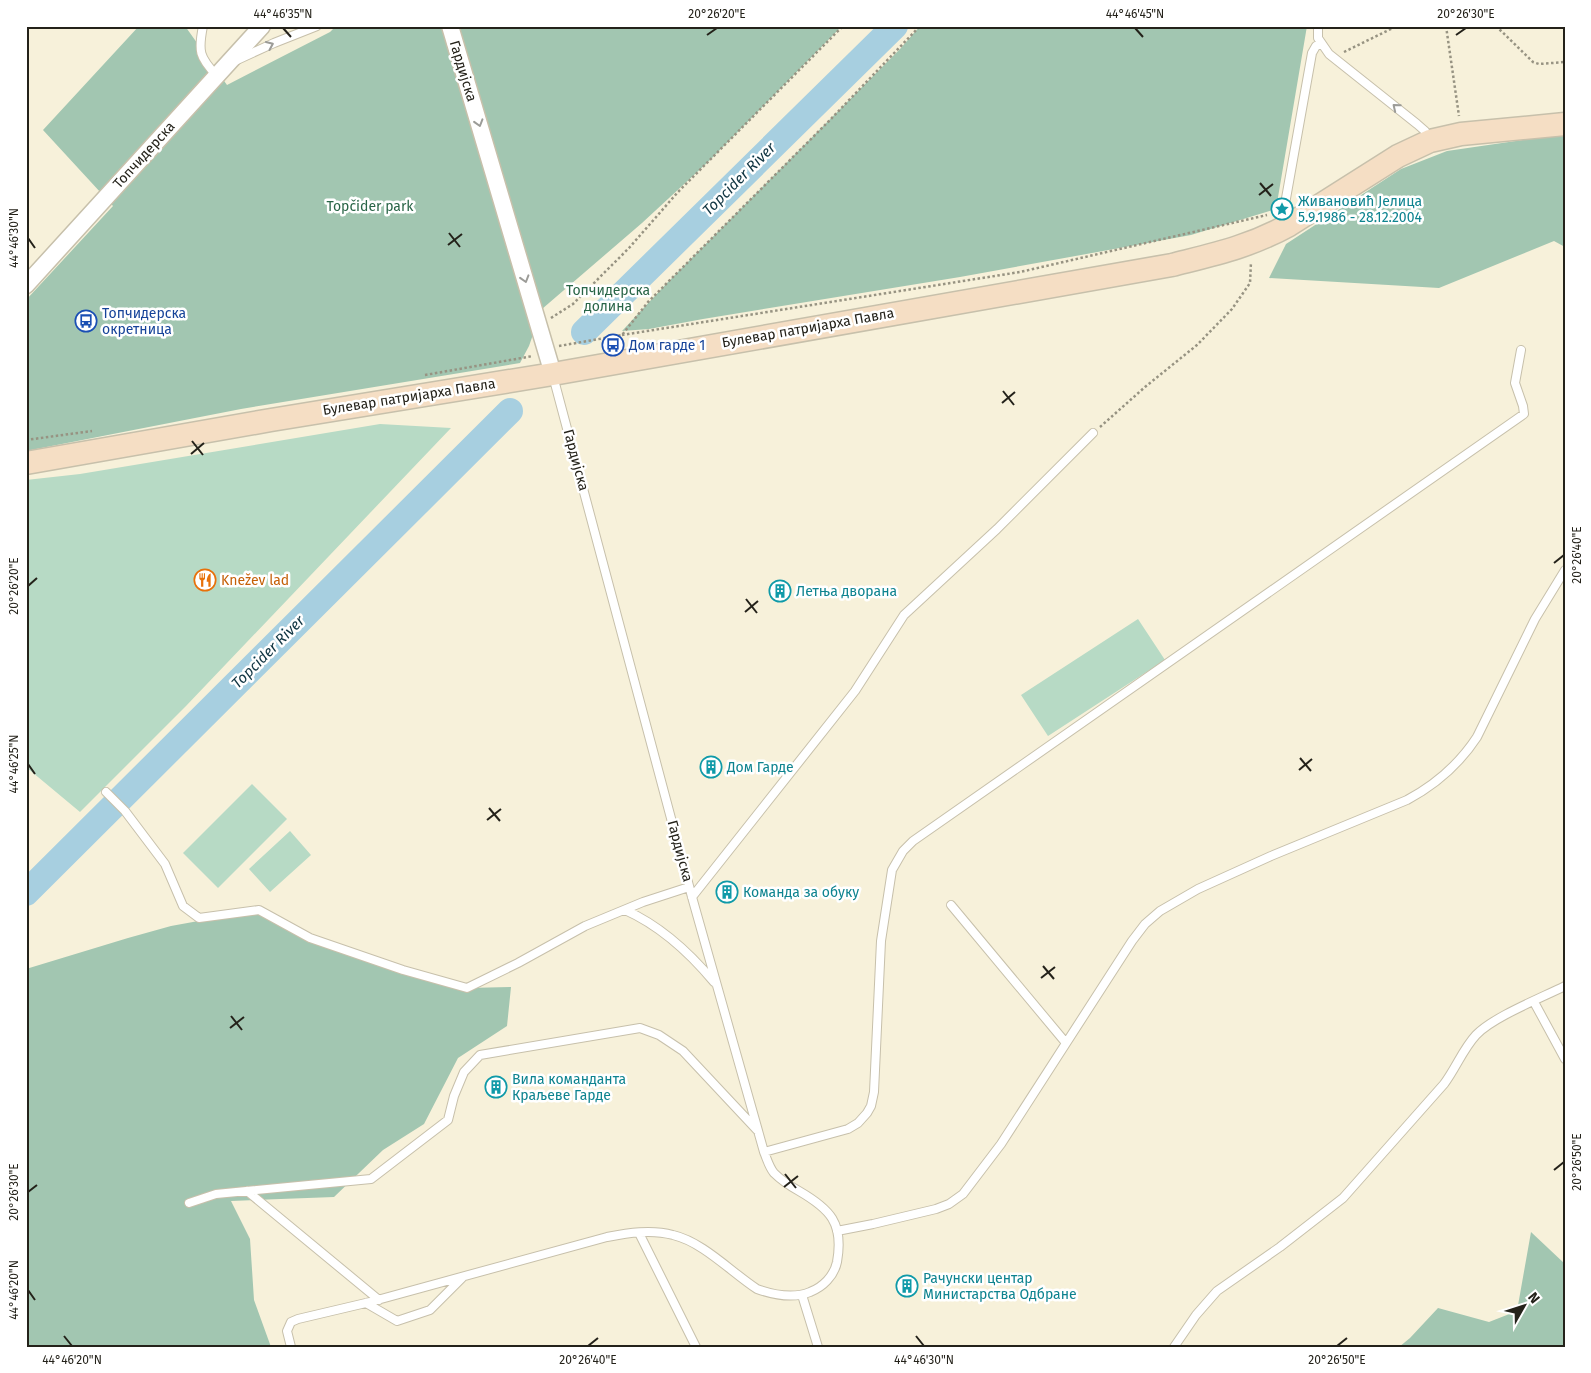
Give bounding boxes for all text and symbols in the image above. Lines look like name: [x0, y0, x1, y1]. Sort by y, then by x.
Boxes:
text: 44°46'35"N: [254, 7, 312, 21]
text: 20°26'20"E: [688, 7, 746, 21]
text: 44°46'45"N: [1106, 7, 1164, 21]
text: 20°26'30"E: [1437, 7, 1495, 21]
street label: Гардијска: [446, 38, 480, 104]
one-way arrow: [265, 40, 274, 51]
one-way arrow: [1393, 105, 1402, 113]
street label: Топчидерска: [110, 118, 178, 192]
one-way arrow: [473, 119, 483, 127]
water label: Topcider River: [699, 138, 780, 219]
place label: Живановић Јелица 5.9.1986 - 28.12.2004: [1298, 193, 1422, 226]
place icon: Живановић Јелица 5.9.1986 - 28.12.2004: [1270, 197, 1294, 221]
park label: Topčider park: [326, 198, 414, 215]
text: 44°46'30"N: [7, 208, 21, 268]
one-way arrow: [519, 274, 529, 283]
park label: Топчидерска долина: [566, 282, 650, 315]
street label: Булевар патријарха Павла: [721, 304, 895, 352]
place label: Топчидерска окретница: [102, 305, 186, 338]
bus stop icon: Топчидерска окретница: [74, 309, 98, 333]
bus stop icon: Дом гарде 1: [601, 333, 625, 357]
place label: Дом гарде 1: [628, 337, 705, 354]
street label: Булевар патријарха Павла: [321, 375, 497, 419]
street label: Гардијска: [560, 427, 592, 493]
text: 20°26'40"E: [1570, 526, 1584, 584]
text: 20°26'20"E: [7, 557, 21, 615]
restaurant icon: Knežev lad: [193, 568, 217, 592]
place label: Knežev lad: [221, 572, 289, 589]
building icon: Летња дворана: [768, 579, 792, 603]
place label: Летња дворана: [796, 583, 897, 600]
water label: Topcider River: [228, 611, 309, 692]
text: 44°46'25"N: [7, 735, 21, 793]
building icon: Дом Гарде: [699, 755, 723, 779]
place label: Дом Гарде: [726, 759, 794, 776]
street label: Гардијска: [664, 818, 696, 884]
building icon: Команда за обуку: [715, 880, 739, 904]
place label: Команда за обуку: [743, 884, 859, 901]
place label: Вила команданта Краљеве Гарде: [512, 1071, 626, 1104]
building icon: Вила команданта Краљеве Гарде: [484, 1075, 508, 1099]
text: 20°26'50"E: [1570, 1133, 1584, 1191]
text: 20°26'30"E: [7, 1163, 21, 1221]
text: 44°46'20"N: [7, 1260, 21, 1320]
place label: Рачунски центар Министарства Одбране: [923, 1270, 1077, 1303]
building icon: Рачунски центар Министарства Одбране: [895, 1274, 919, 1298]
north arrow: [1498, 1280, 1548, 1330]
text: N: [1524, 1289, 1543, 1307]
text: 44°46'20"N: [42, 1353, 102, 1367]
text: 20°26'40"E: [559, 1353, 617, 1367]
text: 44°46'30"N: [894, 1353, 954, 1367]
text: 20°26'50"E: [1308, 1353, 1366, 1367]

